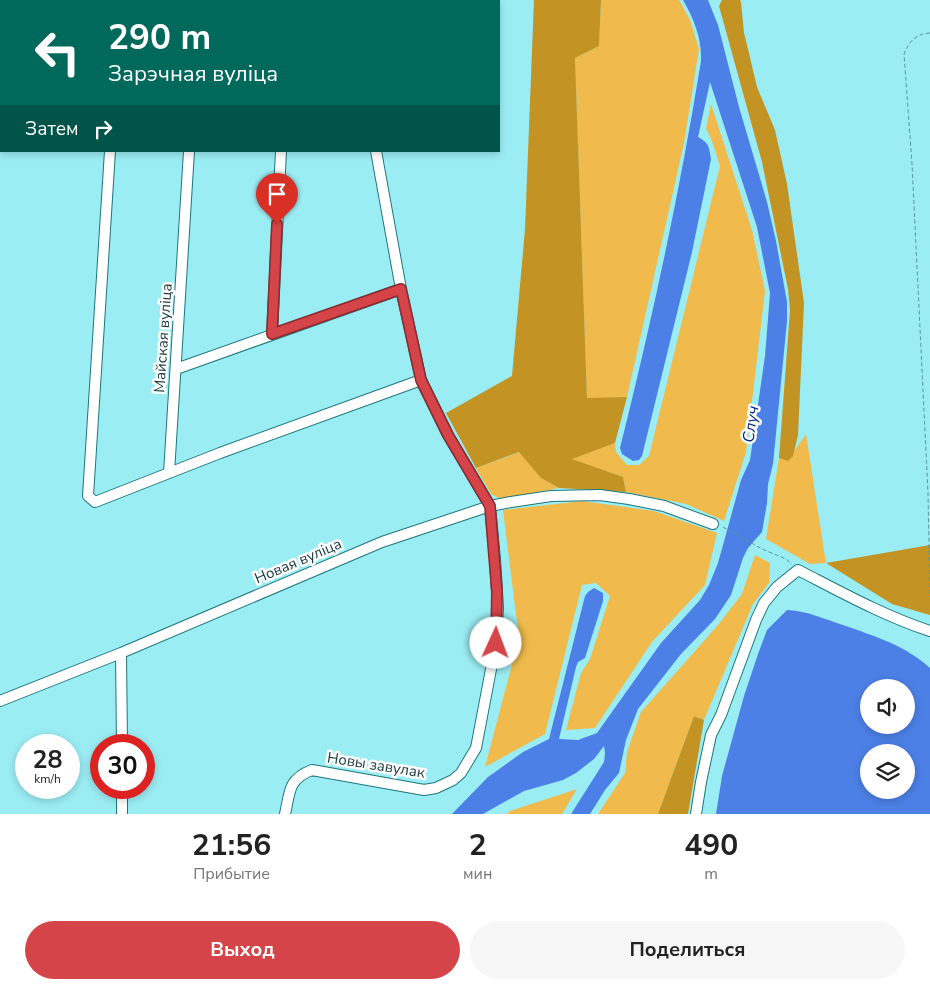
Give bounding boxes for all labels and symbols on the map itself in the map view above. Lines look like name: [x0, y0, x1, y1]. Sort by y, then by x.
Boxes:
pin: [256, 173, 298, 224]
street label: Майская вуліца: [149, 283, 177, 393]
water label: Случ: [738, 404, 764, 444]
street label: Новая вуліца: [251, 534, 345, 588]
position arrow: [469, 616, 521, 668]
speed limit sign: 30: [90, 734, 155, 799]
street label: Новы завулак: [326, 747, 426, 783]

